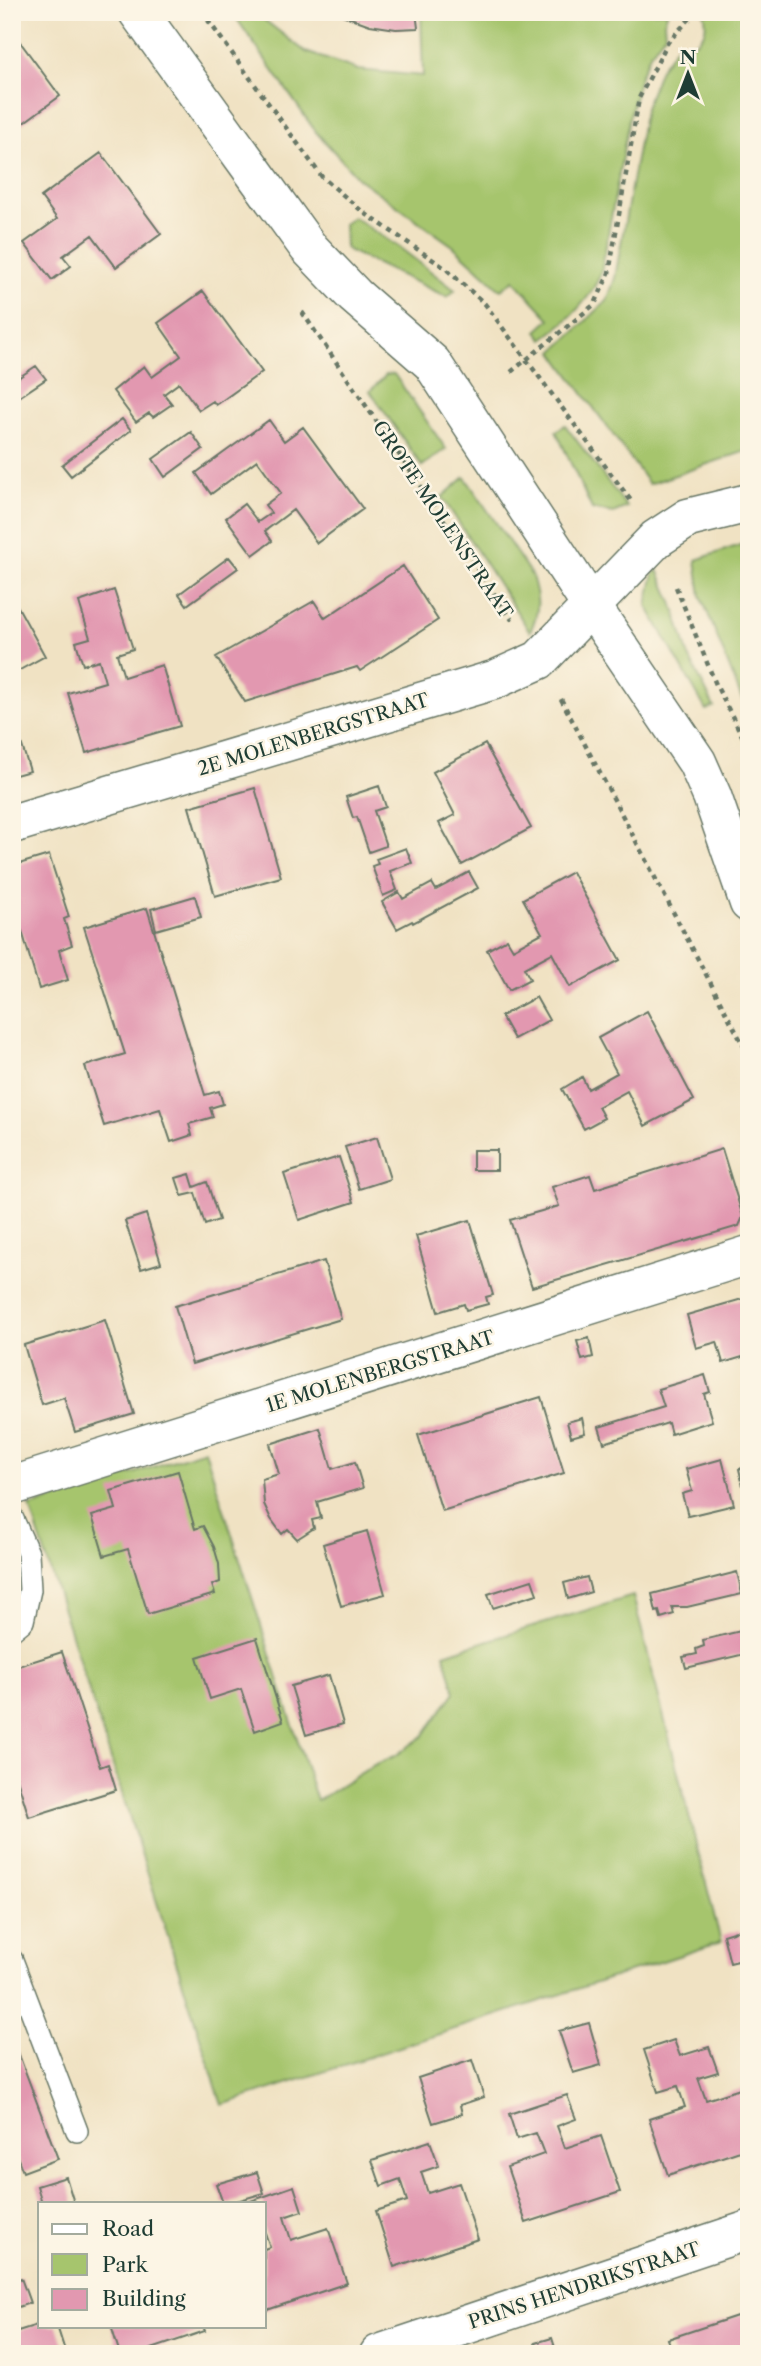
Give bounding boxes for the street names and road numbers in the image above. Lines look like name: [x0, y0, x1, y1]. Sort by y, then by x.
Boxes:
street label: GROTE MOLENSTRAAT: [368, 416, 518, 623]
street label: 2E MOLENBERGSTRAAT: [195, 688, 432, 781]
street label: 1E MOLENBERGSTRAAT: [263, 1326, 498, 1417]
street label: PRINS HENDRIKSTRAAT: [465, 2237, 704, 2334]

